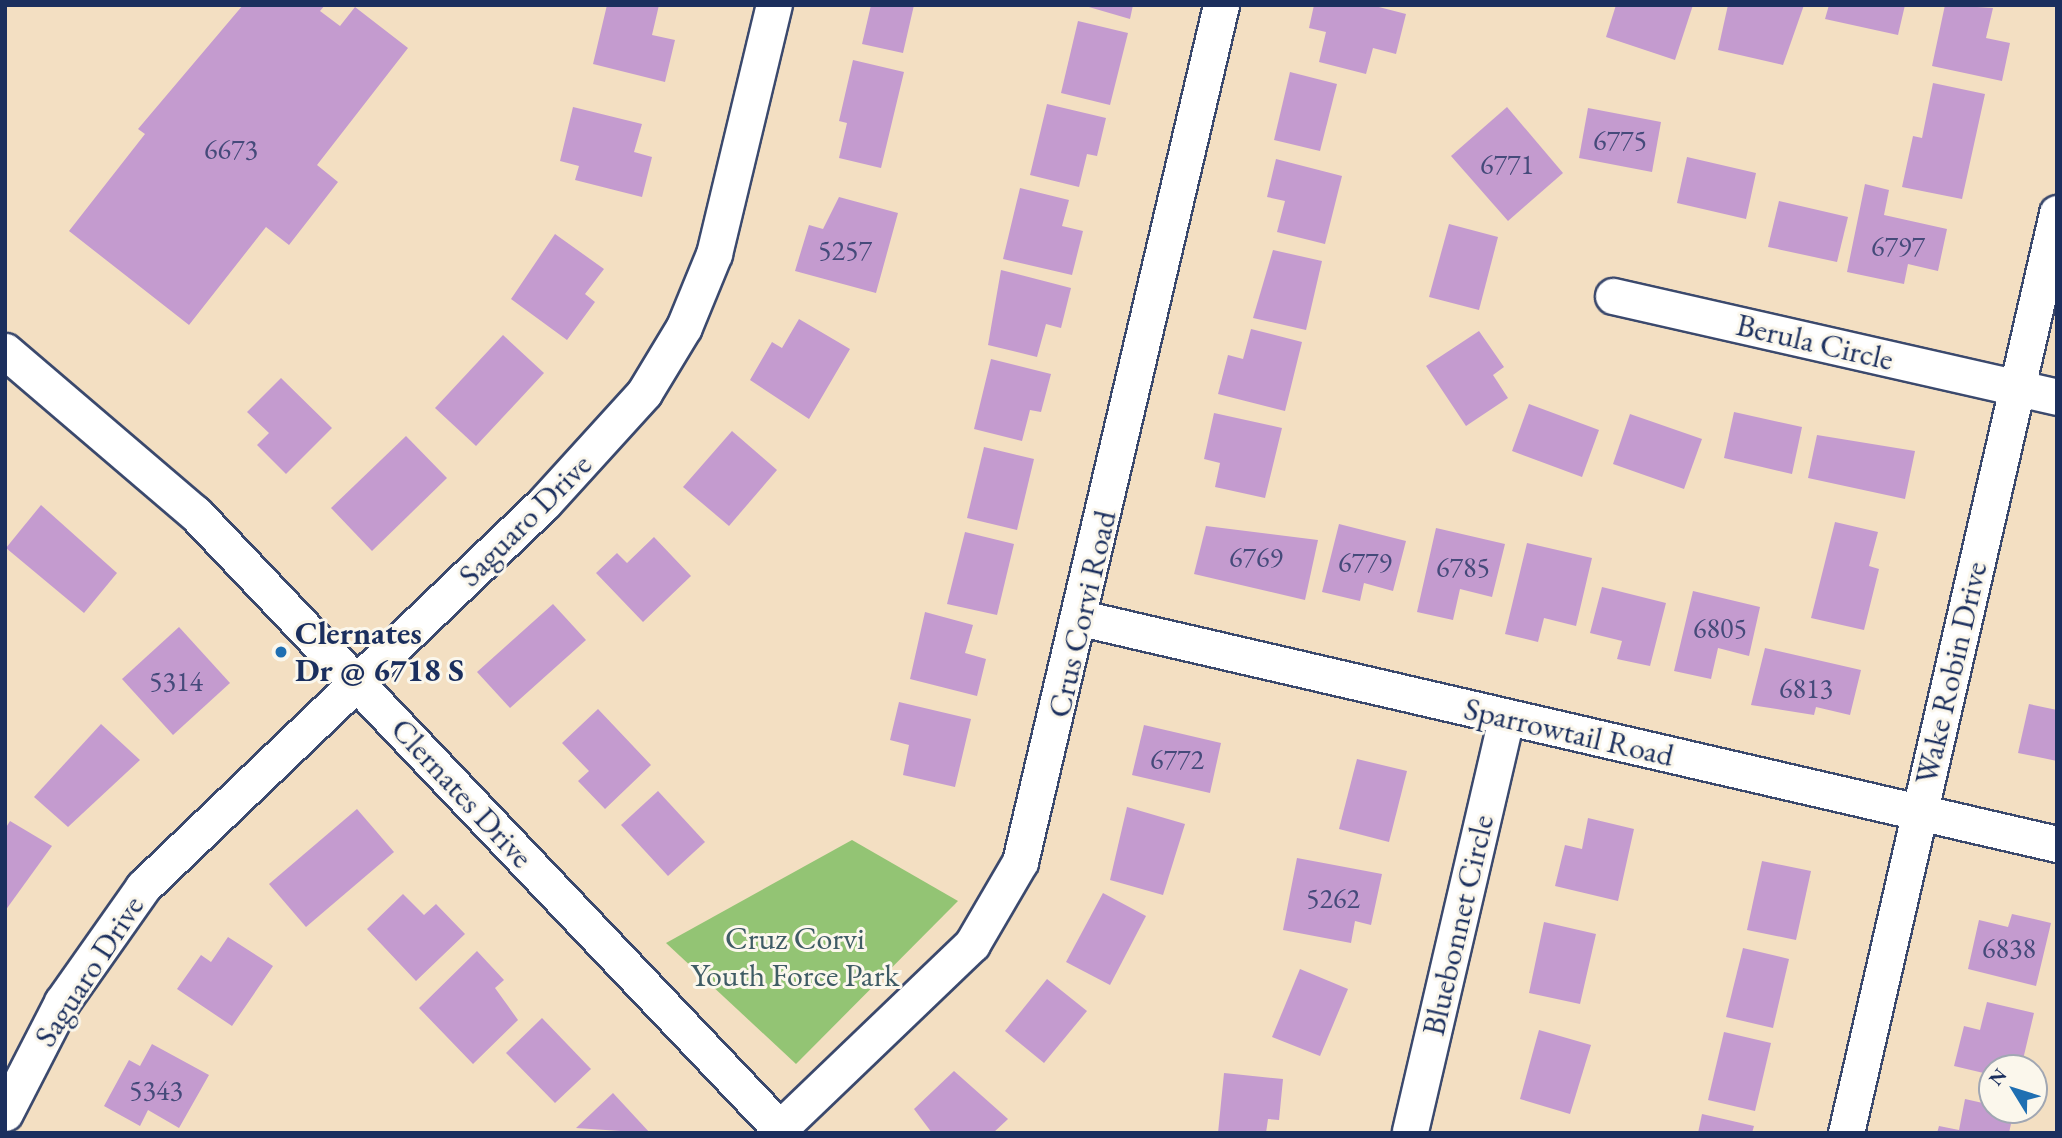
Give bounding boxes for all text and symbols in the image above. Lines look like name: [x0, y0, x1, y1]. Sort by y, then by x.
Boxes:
house number: 6775: [1593, 123, 1647, 157]
house number: 6673: [204, 132, 258, 166]
house number: 6771: [1480, 147, 1534, 181]
house number: 6797: [1871, 229, 1925, 263]
house number: 5257: [818, 233, 872, 267]
street label: Berula Circle: [1733, 305, 1897, 379]
street label: Saguaro Drive: [450, 445, 600, 595]
street label: Crus Corvi Road: [1040, 507, 1124, 721]
house number: 6769: [1229, 540, 1283, 574]
house number: 6779: [1338, 545, 1392, 579]
house number: 6785: [1436, 550, 1490, 584]
street label: Wake Robin Drive: [1907, 558, 1995, 788]
house number: 6805: [1693, 611, 1747, 645]
place label: Clernates Dr @ 6718 S: [295, 615, 464, 690]
marker: Clernates Dr @ 6718 S: [273, 644, 289, 660]
house number: 5314: [149, 664, 203, 698]
house number: 6813: [1779, 671, 1833, 705]
street label: Sparrowtail Road: [1460, 689, 1678, 775]
street label: Clernates Drive: [383, 710, 541, 876]
house number: 6772: [1150, 742, 1204, 776]
street label: Bluebonnet Circle: [1414, 811, 1502, 1039]
house number: 5262: [1306, 881, 1360, 915]
street label: Saguaro Drive: [26, 888, 152, 1054]
park label: Cruz Corvi Youth Force Park: [691, 920, 899, 995]
house number: 6838: [1982, 931, 2036, 965]
north arrow: [1978, 1054, 2048, 1124]
text: N: [1983, 1063, 2012, 1091]
house number: 5343: [129, 1073, 183, 1107]

